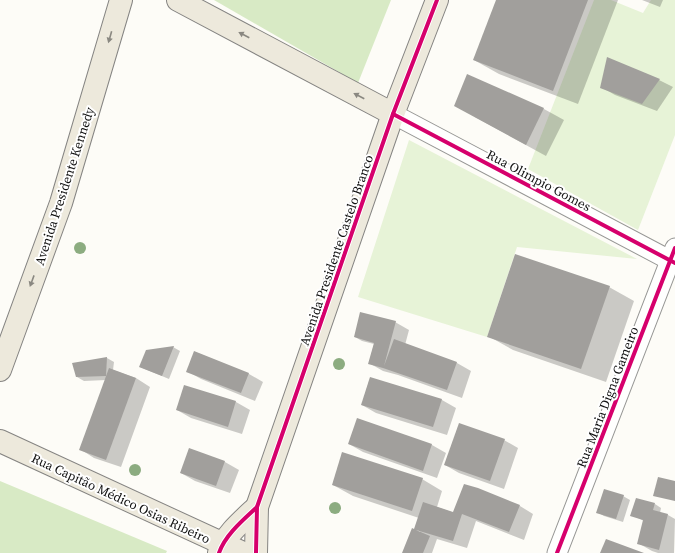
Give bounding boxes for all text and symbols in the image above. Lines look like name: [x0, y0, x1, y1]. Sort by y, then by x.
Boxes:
one-way arrow: [106, 31, 112, 44]
one-way arrow: [238, 32, 250, 38]
one-way arrow: [353, 92, 365, 99]
street label: Avenida Presidente Kennedy: [31, 105, 98, 267]
street label: Rua Olimpio Gomes: [484, 146, 594, 215]
street label: Avenida Presidente Castelo Branco: [296, 152, 377, 348]
one-way arrow: [29, 276, 35, 288]
street label: Rua Maria Digna Gameiro: [573, 324, 642, 470]
street label: Rua Capitão Médico Osias Ribeiro: [29, 449, 213, 547]

